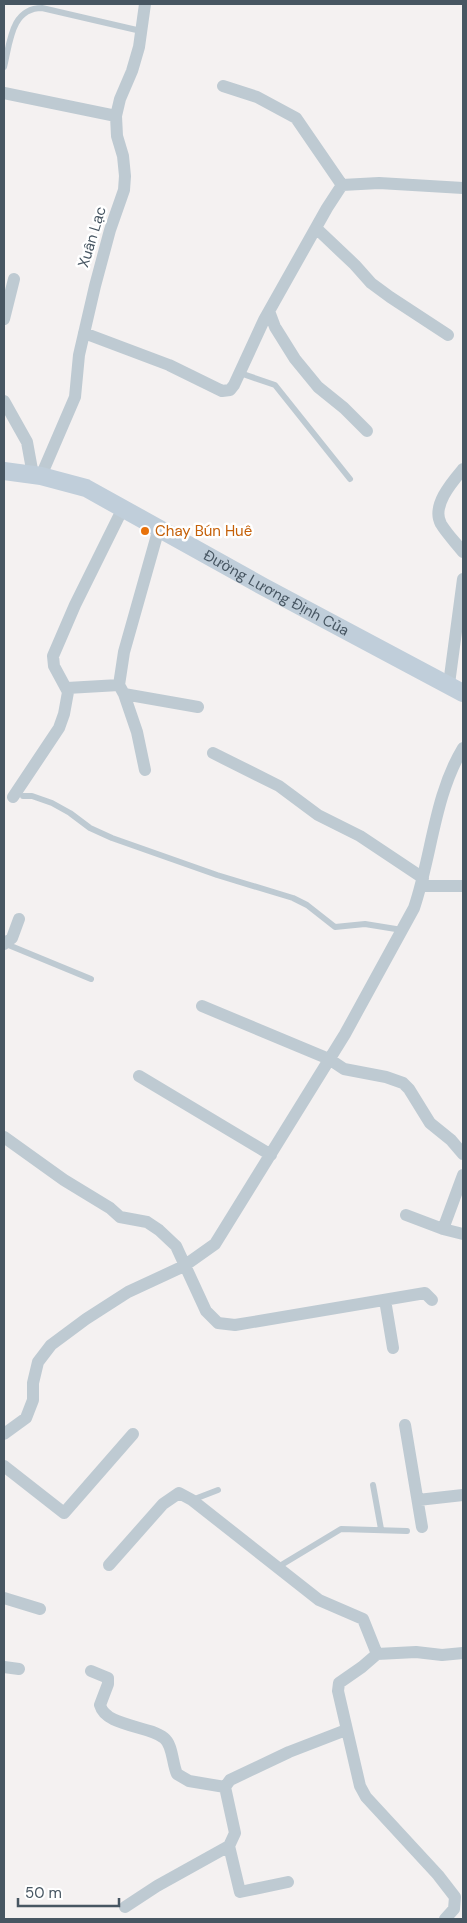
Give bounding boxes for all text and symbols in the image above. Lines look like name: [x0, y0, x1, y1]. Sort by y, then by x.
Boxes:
street label: Xuân Lạc: [73, 204, 111, 270]
place label: Chay Bún Huê: [155, 521, 252, 541]
marker: Chay Bún Huê: [139, 525, 151, 537]
street label: Đường Lương Định Của: [200, 545, 352, 640]
scale bar: [18, 1876, 119, 1908]
text: 50 m: [25, 1883, 62, 1903]

